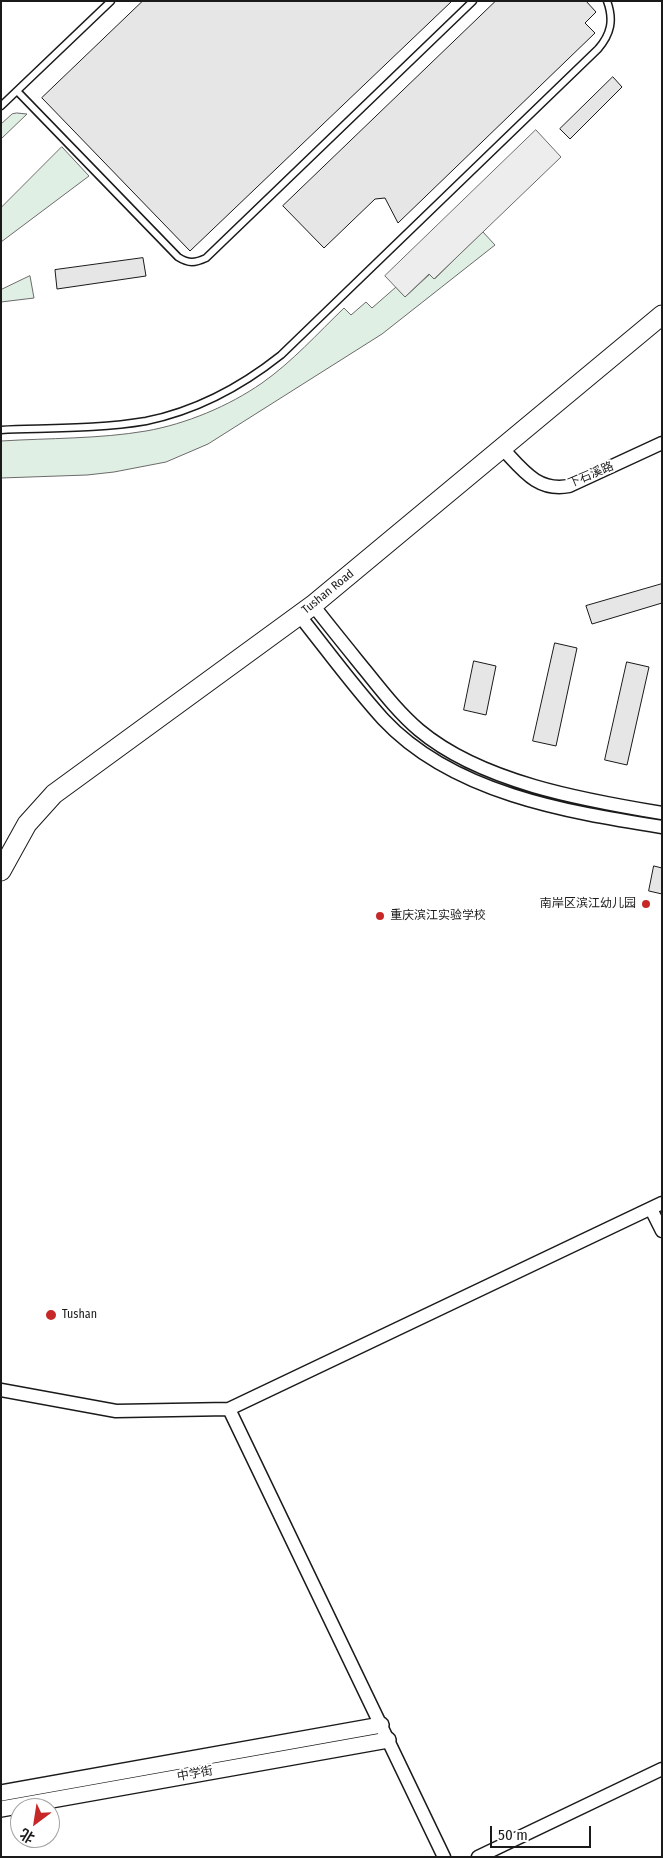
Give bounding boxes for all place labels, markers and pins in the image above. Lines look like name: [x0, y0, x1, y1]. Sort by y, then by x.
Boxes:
place label: 南岸区滨江幼儿园: [540, 897, 636, 911]
marker: 南岸区滨江幼儿园: [640, 898, 652, 910]
place label: 重庆滨江实验学校: [390, 909, 486, 923]
marker: 重庆滨江实验学校: [374, 910, 386, 922]
marker: Tushan: [44, 1308, 58, 1322]
place label: Tushan: [62, 1308, 97, 1322]

